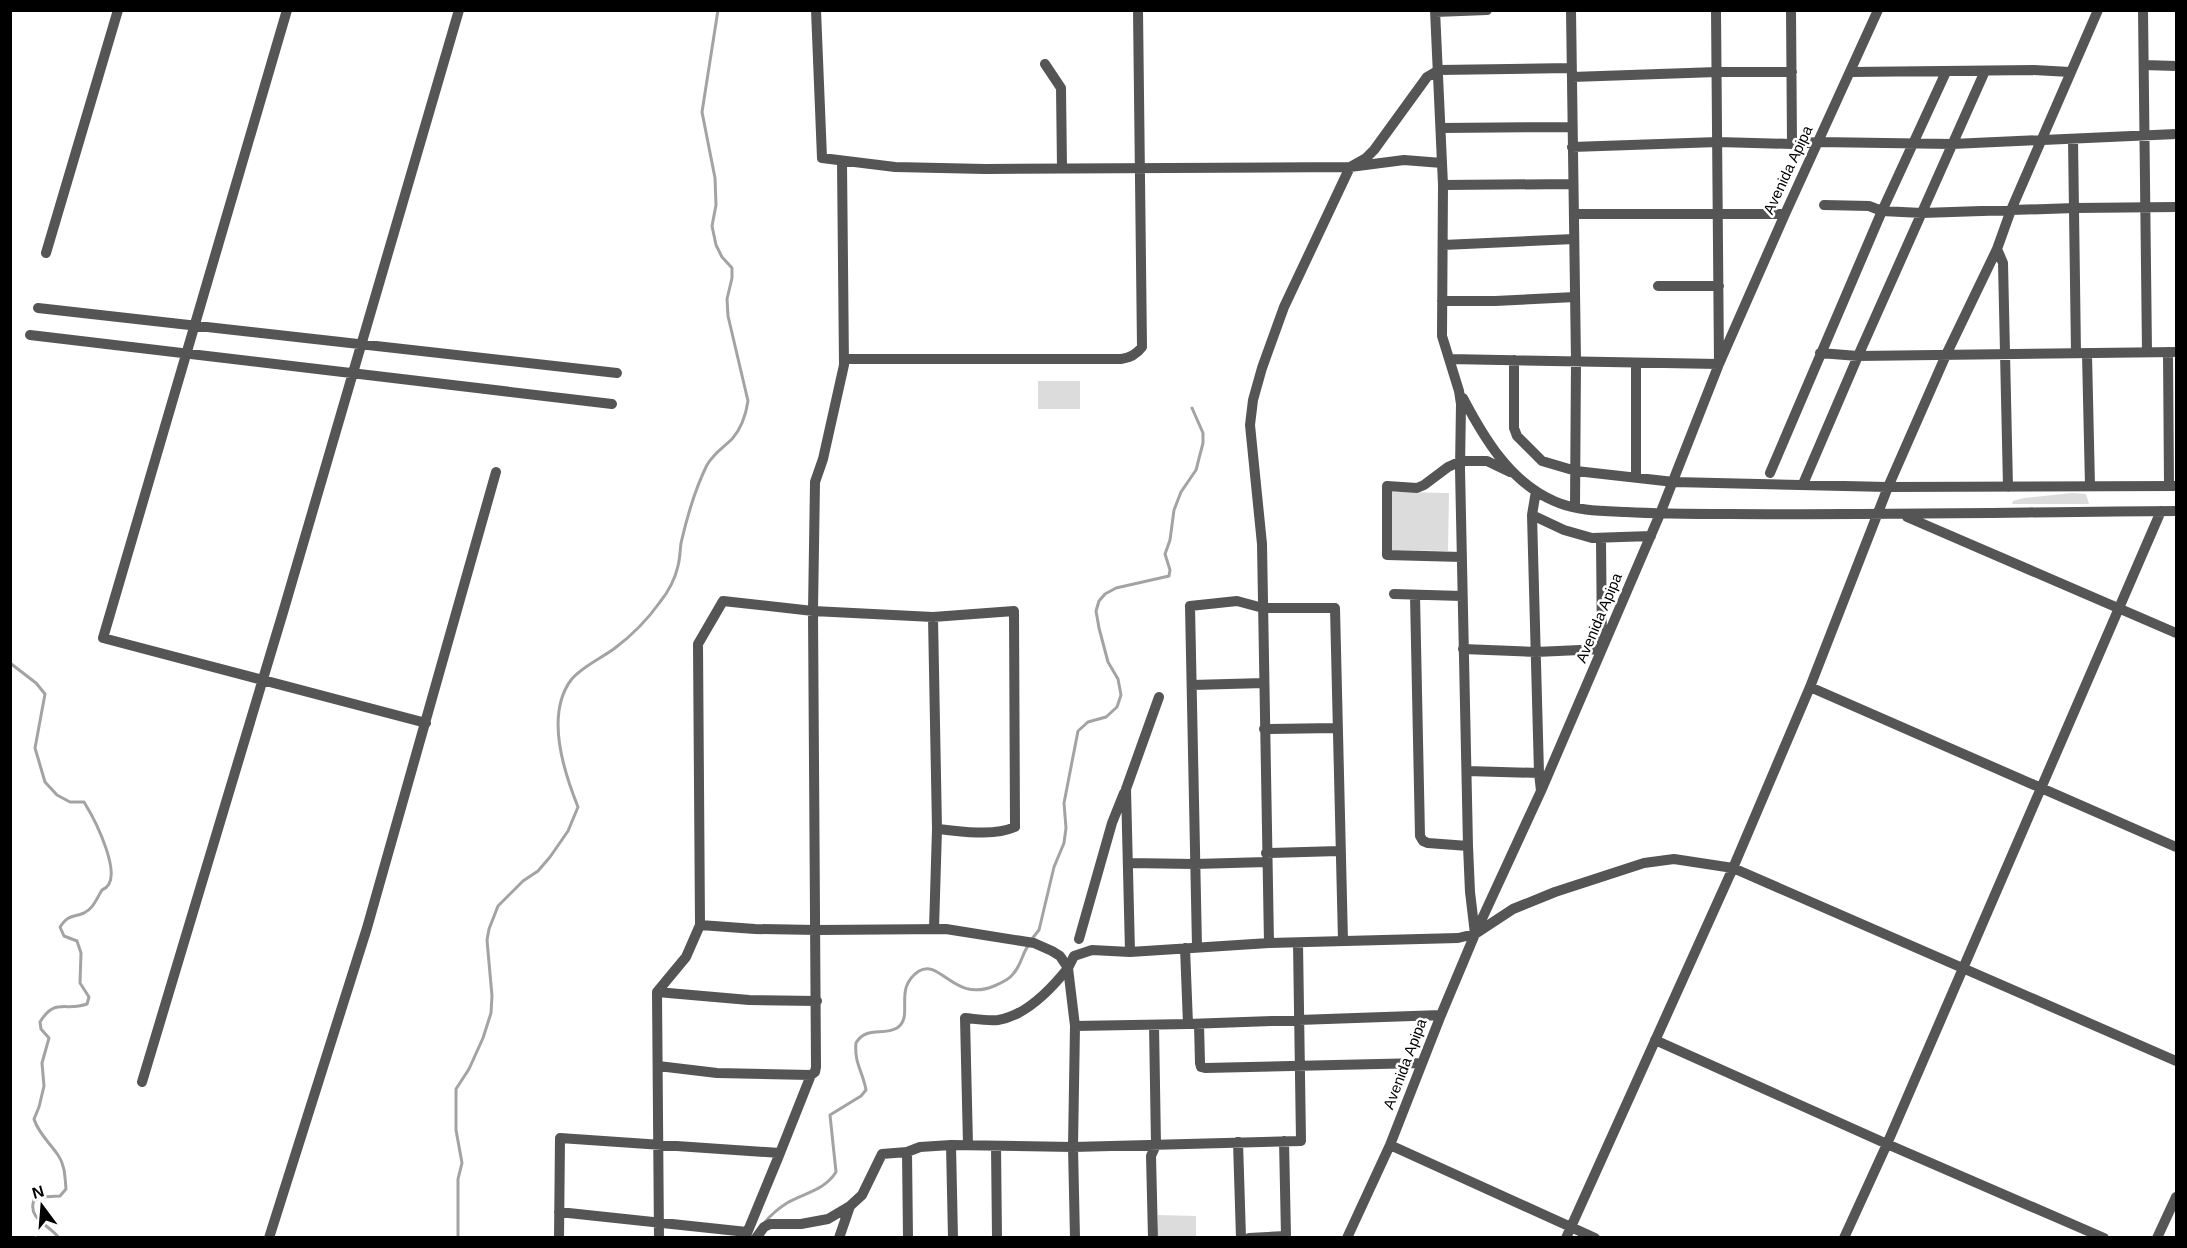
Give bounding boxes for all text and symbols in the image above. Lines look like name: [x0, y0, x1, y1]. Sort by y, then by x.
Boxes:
street label: Avenida Apipa: [1760, 122, 1816, 217]
street label: Avenida Apipa: [1572, 570, 1625, 665]
street label: Avenida Apipa: [1379, 1016, 1430, 1112]
north arrow: [12, 1176, 72, 1236]
text: N: [30, 1182, 46, 1202]

